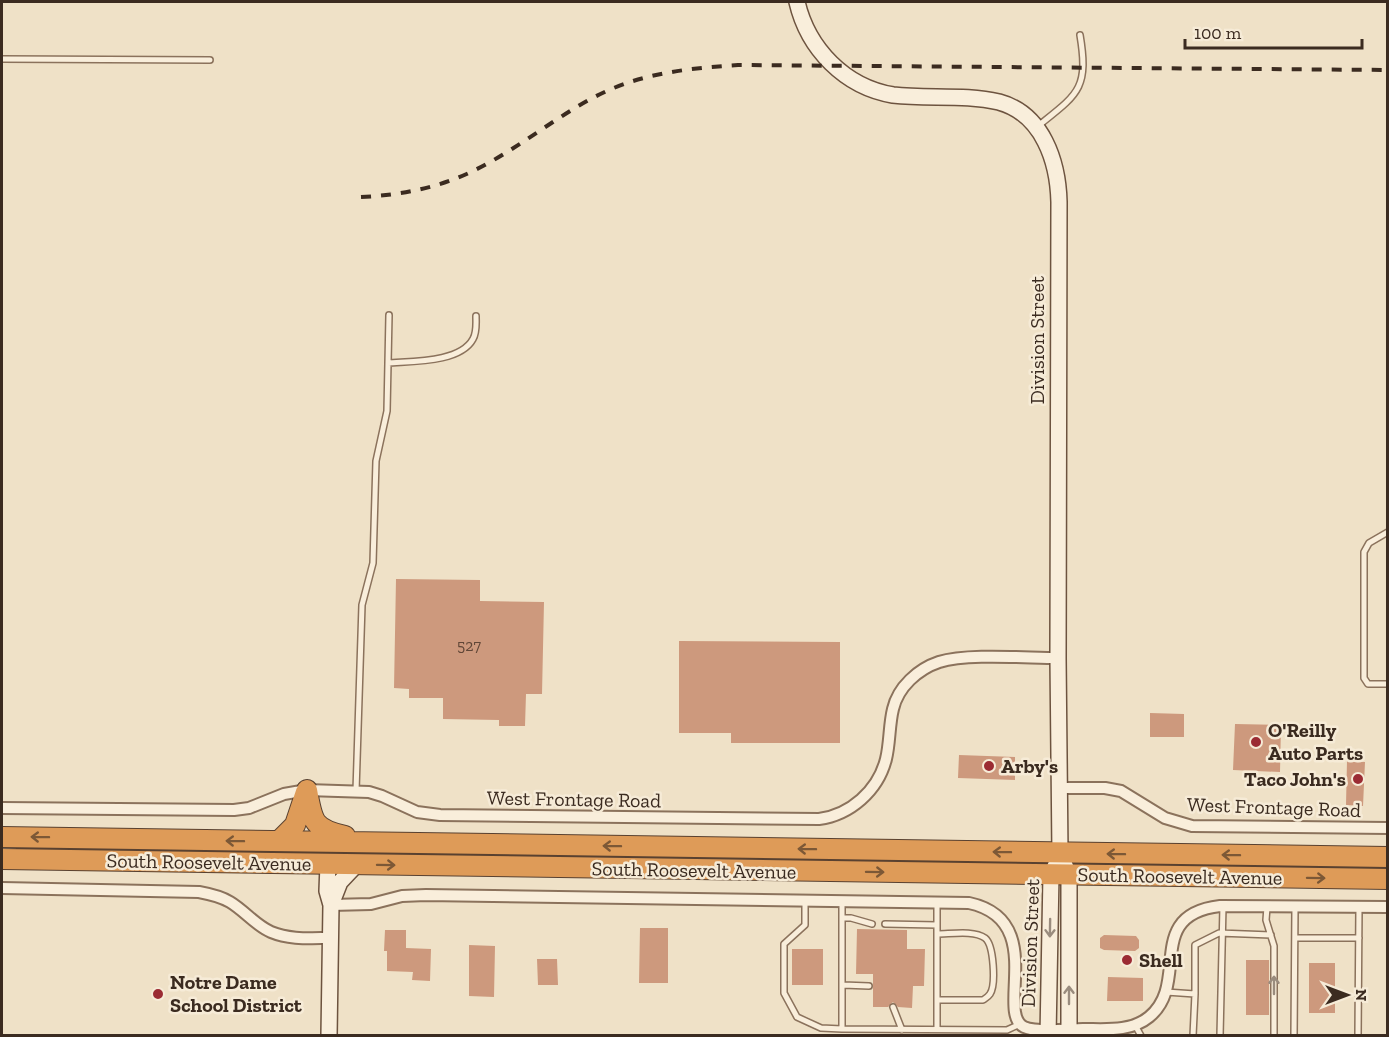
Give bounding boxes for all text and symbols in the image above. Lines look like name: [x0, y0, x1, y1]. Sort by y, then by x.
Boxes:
scale bar: [1185, 12, 1362, 50]
text: 100 m: [1194, 22, 1242, 44]
street label: Division Street: [1025, 275, 1049, 404]
house number: 527: [457, 636, 481, 655]
place label: O'Reilly Auto Parts: [1268, 718, 1363, 765]
marker: O'Reilly Auto Parts: [1249, 735, 1263, 749]
place label: Arby's: [1001, 754, 1058, 778]
marker: Arby's: [982, 759, 996, 773]
place label: Taco John's: [1244, 767, 1346, 791]
marker: Taco John's: [1351, 772, 1365, 786]
street label: West Frontage Road: [487, 785, 661, 813]
street label: West Frontage Road: [1187, 792, 1361, 822]
one-way arrow: [30, 832, 50, 843]
one-way arrow: [225, 835, 245, 846]
one-way arrow: [602, 841, 622, 852]
one-way arrow: [797, 844, 817, 855]
one-way arrow: [992, 847, 1012, 858]
street label: South Roosevelt Avenue: [106, 848, 312, 876]
one-way arrow: [1106, 848, 1126, 860]
one-way arrow: [1222, 849, 1242, 861]
street label: South Roosevelt Avenue: [591, 856, 797, 884]
one-way arrow: [376, 859, 396, 871]
street label: South Roosevelt Avenue: [1077, 862, 1283, 890]
one-way arrow: [864, 867, 884, 878]
one-way arrow: [1306, 872, 1326, 884]
street label: Division Street: [1016, 878, 1044, 1008]
one-way arrow: [1044, 918, 1056, 938]
place label: Shell: [1139, 948, 1183, 972]
marker: Shell: [1120, 953, 1134, 967]
north arrow: [1317, 965, 1377, 1025]
place label: Notre Dame School District: [170, 970, 303, 1017]
one-way arrow: [1268, 975, 1280, 995]
one-way arrow: [1063, 986, 1075, 1006]
marker: Notre Dame School District: [151, 987, 165, 1001]
text: N: [1352, 989, 1371, 1001]

